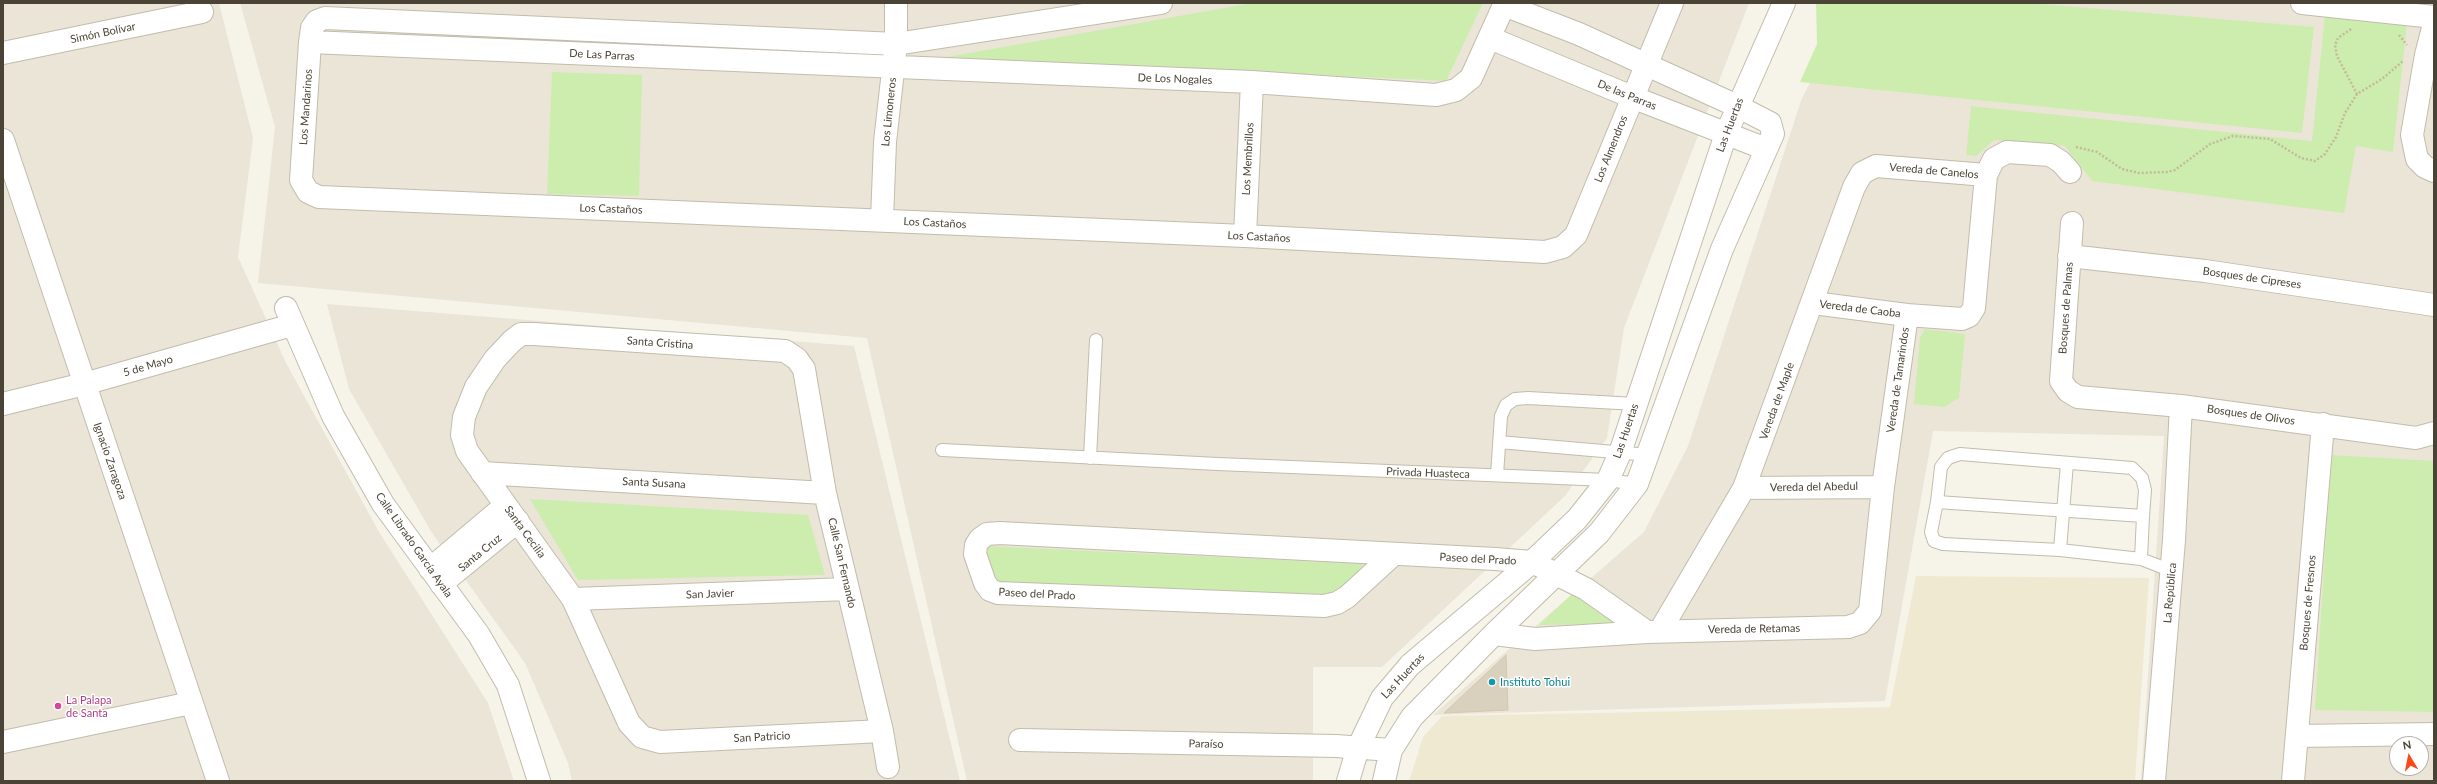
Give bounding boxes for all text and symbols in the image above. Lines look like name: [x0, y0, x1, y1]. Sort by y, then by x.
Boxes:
street label: Simón Bolívar: [69, 20, 137, 46]
street label: De Las Parras: [569, 47, 635, 63]
street label: Los Mandarinos: [297, 69, 315, 145]
street label: De Los Nogales: [1137, 71, 1213, 87]
street label: Los Limoneros: [879, 77, 899, 147]
street label: De las Parras: [1596, 77, 1658, 113]
street label: Las Huertas: [1714, 96, 1746, 154]
street label: Los Almendros: [1592, 114, 1630, 184]
street label: Los Membrillos: [1239, 122, 1257, 196]
street label: Vereda de Canelos: [1889, 161, 1979, 181]
street label: Los Castaños: [579, 201, 643, 217]
street label: Los Castaños: [903, 215, 967, 231]
street label: Los Castaños: [1227, 229, 1291, 245]
street label: Bosques de Palmas: [2056, 262, 2076, 354]
street label: Bosques de Cipreses: [2202, 265, 2302, 291]
street label: Vereda de Caoba: [1819, 297, 1901, 321]
street label: Vereda de Tamarindos: [1884, 326, 1912, 434]
street label: Santa Cristina: [626, 334, 694, 352]
street label: 5 de Mayo: [122, 353, 174, 379]
street label: Vereda de Maple: [1757, 361, 1797, 441]
street label: Las Huertas: [1610, 402, 1642, 460]
street label: Bosques de Olivos: [2206, 402, 2296, 428]
street label: Ignacio Zaragoza: [91, 421, 129, 501]
street label: Privada Huasteca: [1386, 465, 1470, 481]
street label: Santa Susana: [622, 475, 686, 491]
street label: Vereda del Abedul: [1770, 480, 1858, 494]
street label: Calle Librado García Ayala: [373, 490, 455, 600]
street label: Santa Cecilia: [502, 503, 548, 561]
street label: Calle San Fernando: [825, 516, 859, 610]
street label: Santa Cruz: [456, 531, 504, 575]
street label: Paseo del Prado: [1439, 550, 1517, 568]
street label: Bosques de Fresnos: [2297, 555, 2319, 651]
street label: La República: [2161, 562, 2179, 624]
street label: Paseo del Prado: [998, 585, 1076, 603]
street label: San Javier: [686, 587, 734, 601]
street label: Vereda de Retamas: [1708, 622, 1800, 636]
street label: Las Huertas: [1379, 651, 1427, 701]
place label: Instituto Tohui: [1500, 675, 1570, 689]
marker: Instituto Tohui: [1487, 677, 1497, 687]
place label: La Palapa de Santa: [66, 693, 112, 719]
marker: La Palapa de Santa: [53, 701, 63, 711]
street label: San Patricio: [733, 729, 791, 745]
north arrow: [2389, 736, 2429, 776]
street label: Paraíso: [1188, 737, 1224, 751]
text: N: [2402, 738, 2412, 752]

